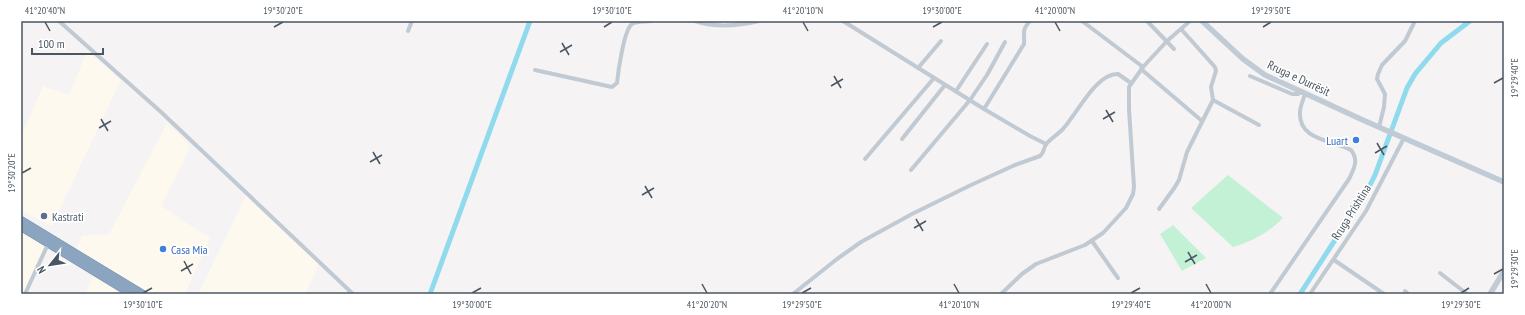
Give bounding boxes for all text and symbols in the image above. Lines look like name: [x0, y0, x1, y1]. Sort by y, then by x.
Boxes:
text: 41°20'40"N: [25, 4, 65, 17]
text: 19°30'20"E: [263, 4, 303, 17]
text: 19°30'10"E: [592, 4, 632, 17]
text: 41°20'10"N: [783, 4, 823, 17]
text: 19°30'00"E: [922, 4, 962, 17]
text: 41°20'00"N: [1035, 4, 1075, 17]
text: 19°29'50"E: [1251, 4, 1291, 17]
scale bar: [32, 30, 103, 56]
text: 100 m: [38, 36, 65, 51]
street label: Rruga e Durrësit: [1265, 57, 1333, 99]
text: 19°29'40"E: [1508, 58, 1521, 98]
place label: Luart: [1326, 133, 1349, 148]
marker: Luart: [1351, 135, 1361, 145]
text: 19°30'20"E: [5, 153, 18, 193]
street label: Rruga Prishtina: [1328, 181, 1374, 243]
place label: Kastrati: [52, 209, 84, 224]
marker: Kastrati: [39, 211, 49, 221]
place label: Casa Mia: [171, 242, 208, 257]
marker: Casa Mia: [158, 244, 168, 254]
north arrow: [30, 245, 70, 285]
text: 19°29'30"E: [1508, 249, 1521, 289]
text: N: [34, 264, 49, 276]
text: 19°30'10"E: [123, 298, 163, 311]
text: 19°30'00"E: [452, 298, 492, 311]
text: 41°20'20"N: [687, 298, 727, 311]
text: 19°29'50"E: [782, 298, 822, 311]
text: 41°20'10"N: [939, 298, 979, 311]
text: 19°29'40"E: [1111, 298, 1151, 311]
text: 41°20'00"N: [1191, 298, 1231, 311]
text: 19°29'30"E: [1441, 298, 1481, 311]

